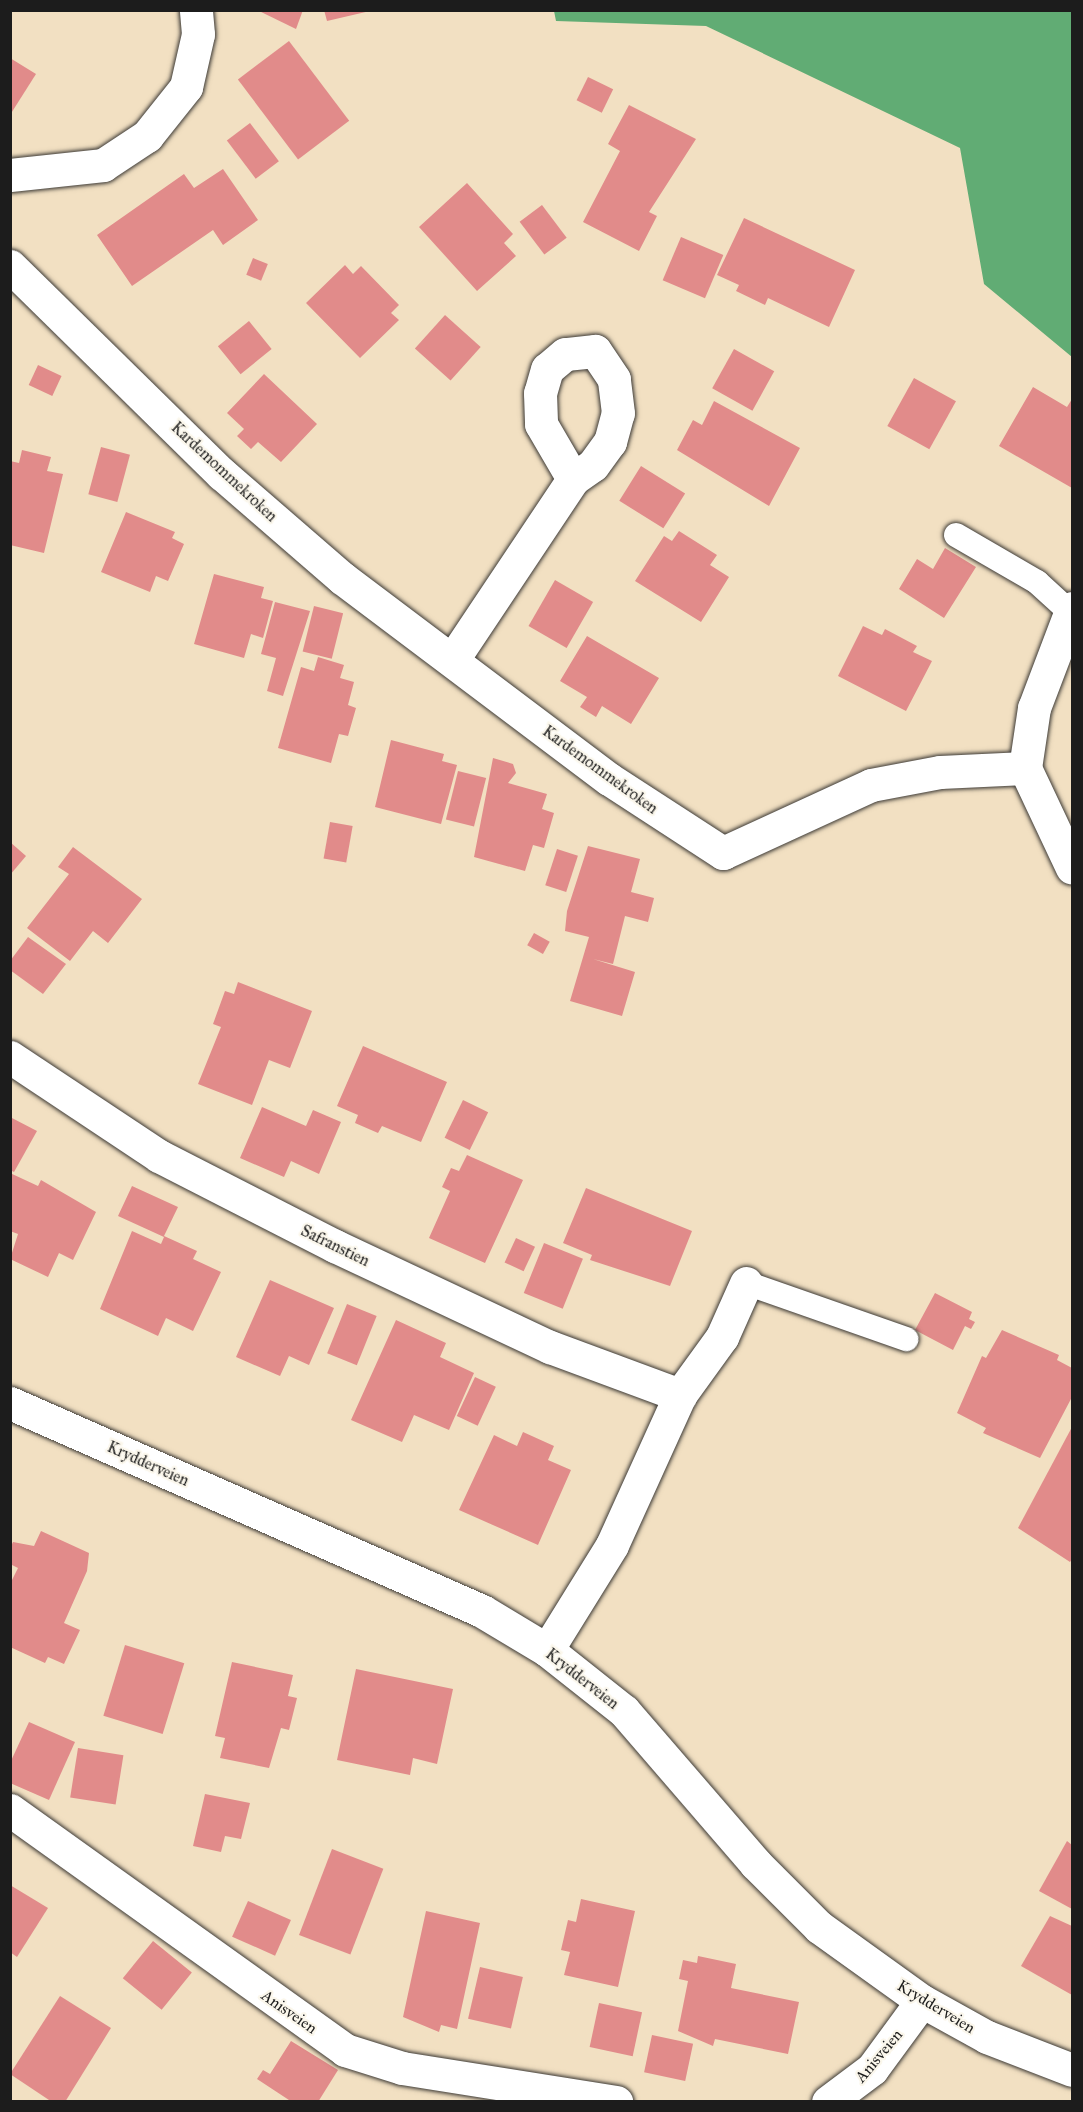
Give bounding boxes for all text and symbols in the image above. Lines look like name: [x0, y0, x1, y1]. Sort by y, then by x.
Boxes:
street label: Kardemommekroken: [167, 418, 281, 526]
street label: Kardemommekroken: [539, 722, 661, 818]
street label: Safranstien: [298, 1221, 372, 1271]
street label: Krydderveien: [104, 1437, 192, 1491]
street label: Krydderveien: [542, 1645, 622, 1713]
street label: Krydderveien: [894, 1976, 978, 2038]
street label: Anisveien: [257, 1986, 321, 2038]
street label: Anisveien: [851, 2026, 907, 2086]

